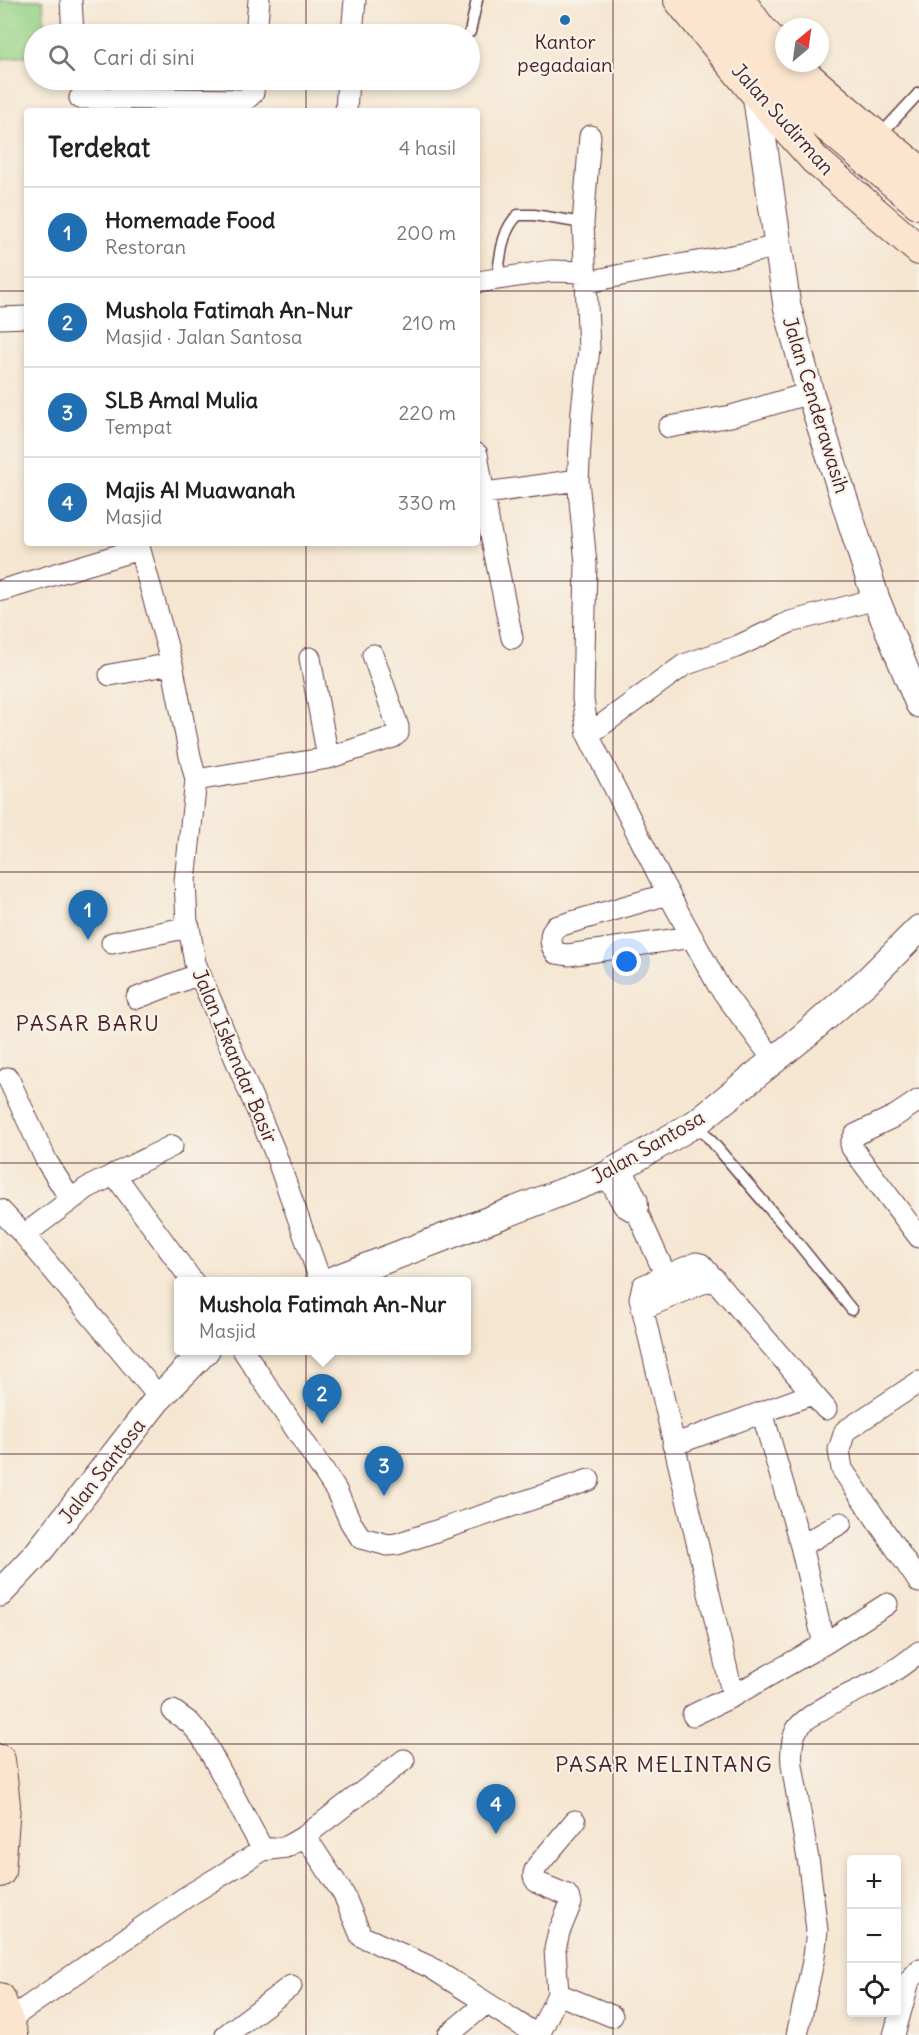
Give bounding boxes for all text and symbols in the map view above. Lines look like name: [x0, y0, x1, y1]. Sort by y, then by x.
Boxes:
marker: Kantor pegadaian: [558, 13, 572, 27]
north arrow: [775, 18, 829, 72]
search box: [24, 24, 480, 90]
place label: Kantor pegadaian: [517, 29, 613, 77]
icon: search: [45, 41, 78, 74]
text: Cari di sini: [93, 43, 195, 71]
street label: Jalan Sudirman: [727, 58, 840, 180]
text: Terdekat: [48, 131, 150, 164]
text: 4 hasil: [399, 135, 456, 160]
text: Homemade Food: [105, 206, 275, 234]
text: 1: [64, 220, 71, 245]
text: 200 m: [396, 220, 456, 245]
text: Restoran: [105, 234, 186, 259]
text: Mushola Fatimah An-Nur: [105, 296, 352, 324]
text: 2: [62, 310, 73, 335]
text: 210 m: [402, 310, 456, 335]
street label: Jalan Cenderawasih: [778, 314, 855, 496]
text: Masjid · Jalan Santosa: [105, 324, 302, 349]
text: SLB Amal Mulia: [105, 386, 258, 414]
text: 3: [62, 400, 73, 425]
text: 220 m: [399, 400, 456, 425]
text: Tempat: [105, 414, 172, 439]
text: Majis Al Muawanah: [105, 476, 296, 504]
text: 4: [62, 490, 73, 515]
text: 330 m: [398, 490, 456, 515]
text: Masjid: [105, 504, 162, 529]
pin: 1: [68, 890, 107, 940]
your location: [612, 947, 641, 976]
street label: Jalan Iskandar Basir: [187, 965, 284, 1147]
district label: PASAR BARU: [16, 1009, 160, 1037]
street label: Jalan Santosa: [587, 1104, 709, 1189]
popup: [174, 1277, 471, 1355]
text: Mushola Fatimah An-Nur: [199, 1290, 446, 1318]
text: Masjid: [199, 1318, 256, 1343]
pin: 2: [302, 1374, 342, 1424]
street label: Jalan Santosa: [53, 1413, 150, 1528]
pin: 3: [364, 1446, 404, 1496]
district label: PASAR MELINTANG: [555, 1750, 773, 1778]
pin: 4: [476, 1784, 516, 1834]
map controls: [847, 1855, 901, 2017]
button: +: [847, 1855, 901, 1909]
button: −: [847, 1909, 901, 1963]
button: locate: [847, 1963, 901, 2017]

